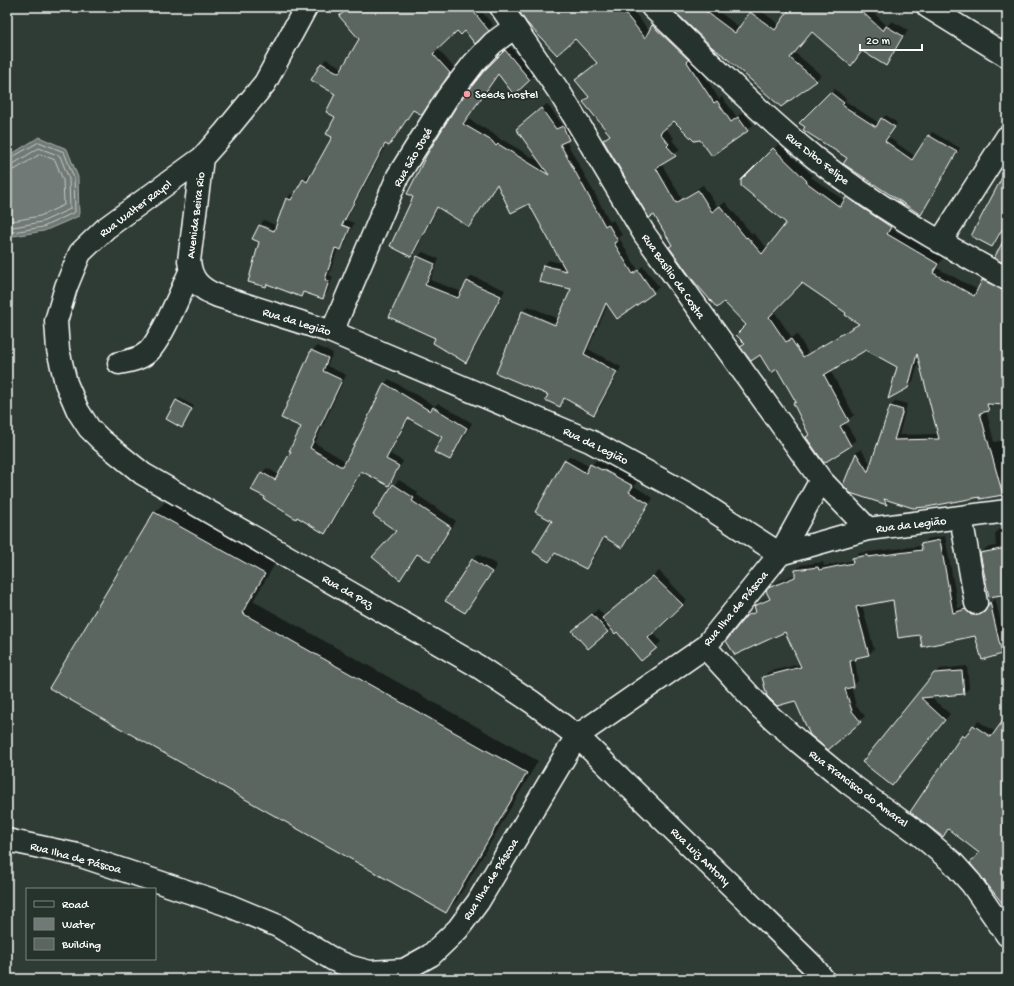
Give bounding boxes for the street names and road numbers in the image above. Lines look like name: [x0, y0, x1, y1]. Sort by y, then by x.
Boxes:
street label: Rua São José: [391, 125, 437, 190]
street label: Rua Dibo Felipe: [782, 130, 852, 189]
street label: Avenida Beira Rio: [185, 171, 209, 259]
street label: Rua Walter Rayol: [97, 178, 175, 241]
street label: Rua Basílio da Costa: [638, 232, 707, 323]
street label: Rua da Legião: [260, 306, 332, 340]
street label: Rua da Legião: [560, 425, 630, 469]
street label: Rua da Legião: [875, 515, 947, 537]
street label: Rua Ilha de Páscoa: [701, 569, 772, 650]
street label: Rua da Paz: [319, 573, 376, 613]
street label: Rua Francisco do Amaral: [806, 748, 910, 832]
street label: Rua Luiz Antony: [667, 825, 732, 890]
street label: Rua Ilha de Páscoa: [461, 836, 523, 923]
street label: Rua Ilha de Páscoa: [28, 840, 123, 878]

